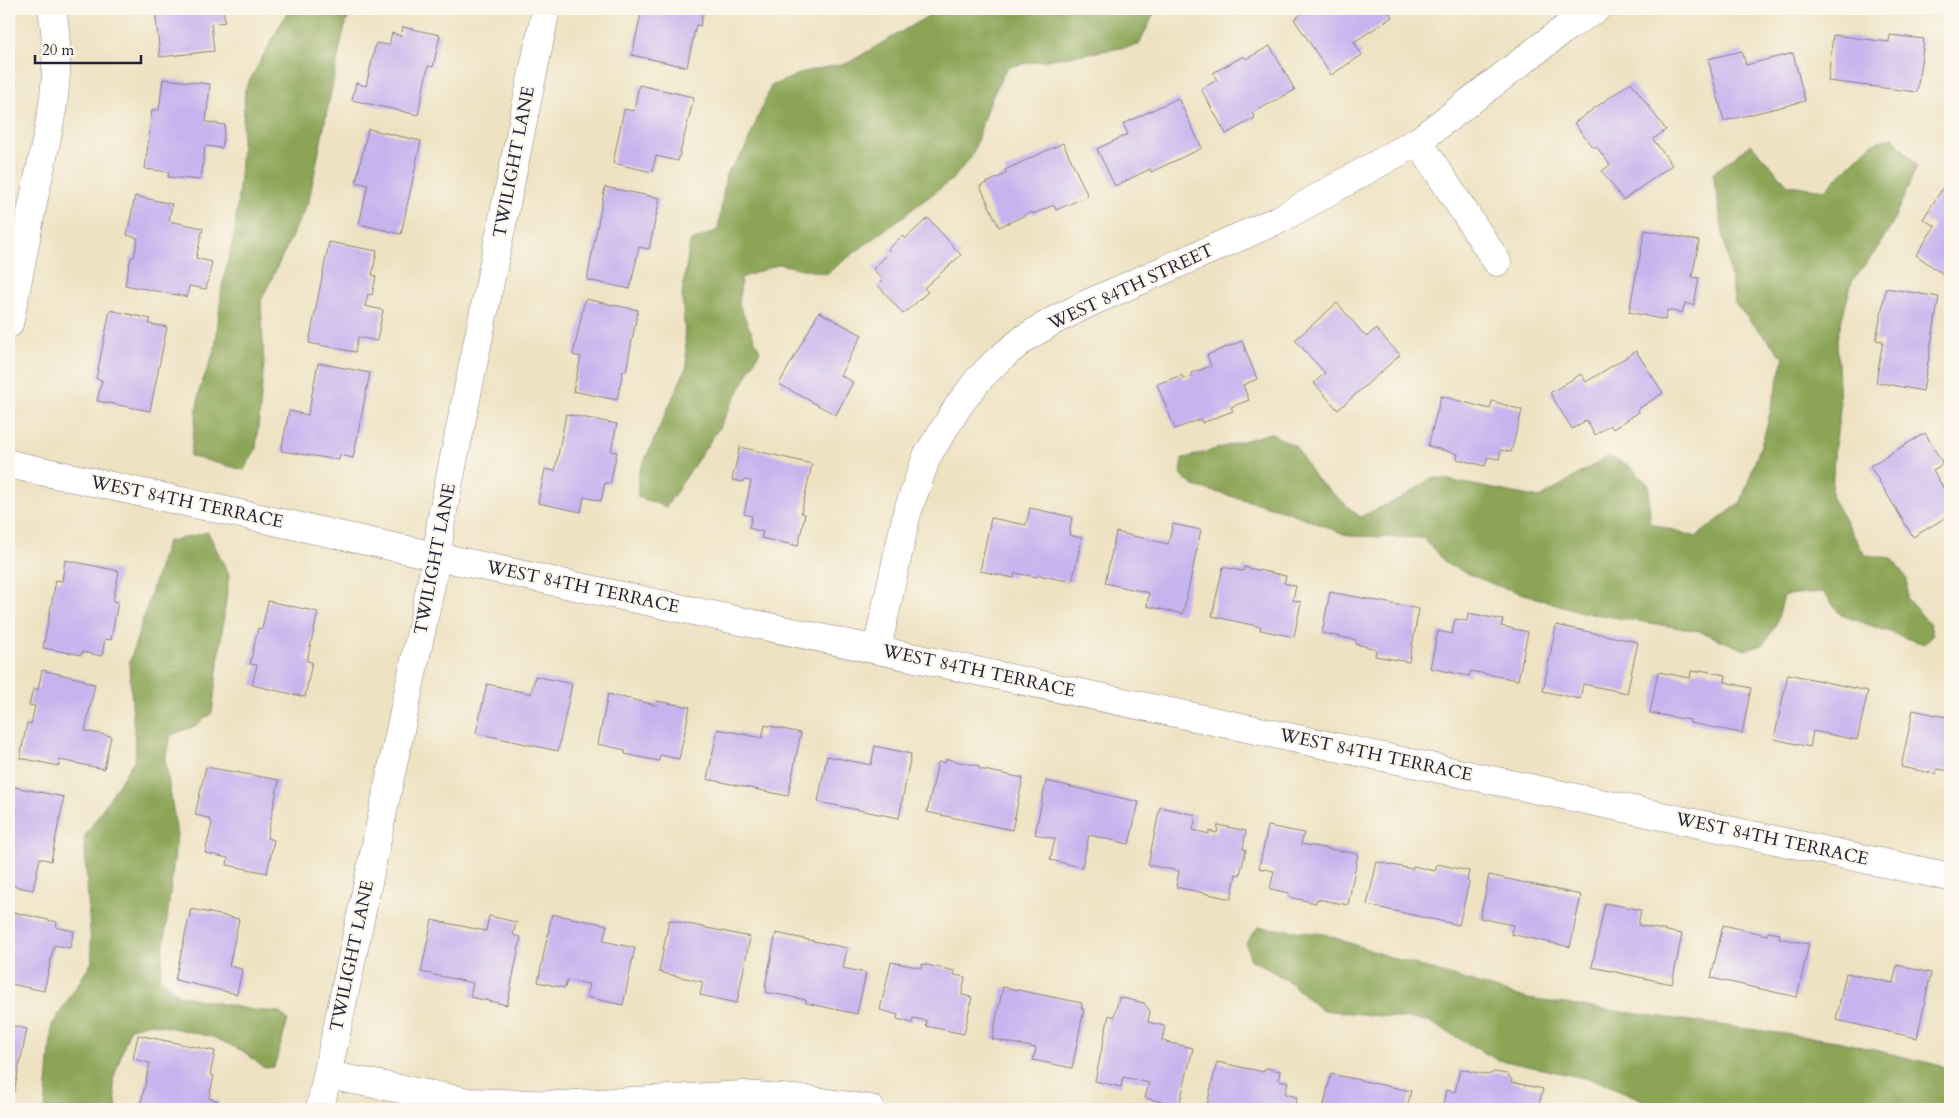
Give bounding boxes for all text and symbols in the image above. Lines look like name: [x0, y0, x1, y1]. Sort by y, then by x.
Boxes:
scale bar: [35, 32, 141, 64]
text: 20 m: [42, 40, 74, 60]
street label: TWILIGHT LANE: [487, 84, 541, 240]
street label: WEST 84TH STREET: [1043, 238, 1218, 337]
street label: WEST 84TH TERRACE: [87, 469, 286, 535]
street label: TWILIGHT LANE: [408, 481, 462, 637]
street label: WEST 84TH TERRACE: [483, 554, 682, 620]
street label: WEST 84TH TERRACE: [879, 638, 1078, 704]
street label: WEST 84TH TERRACE: [1276, 722, 1475, 788]
street label: WEST 84TH TERRACE: [1672, 806, 1871, 872]
street label: TWILIGHT LANE: [324, 878, 380, 1034]

